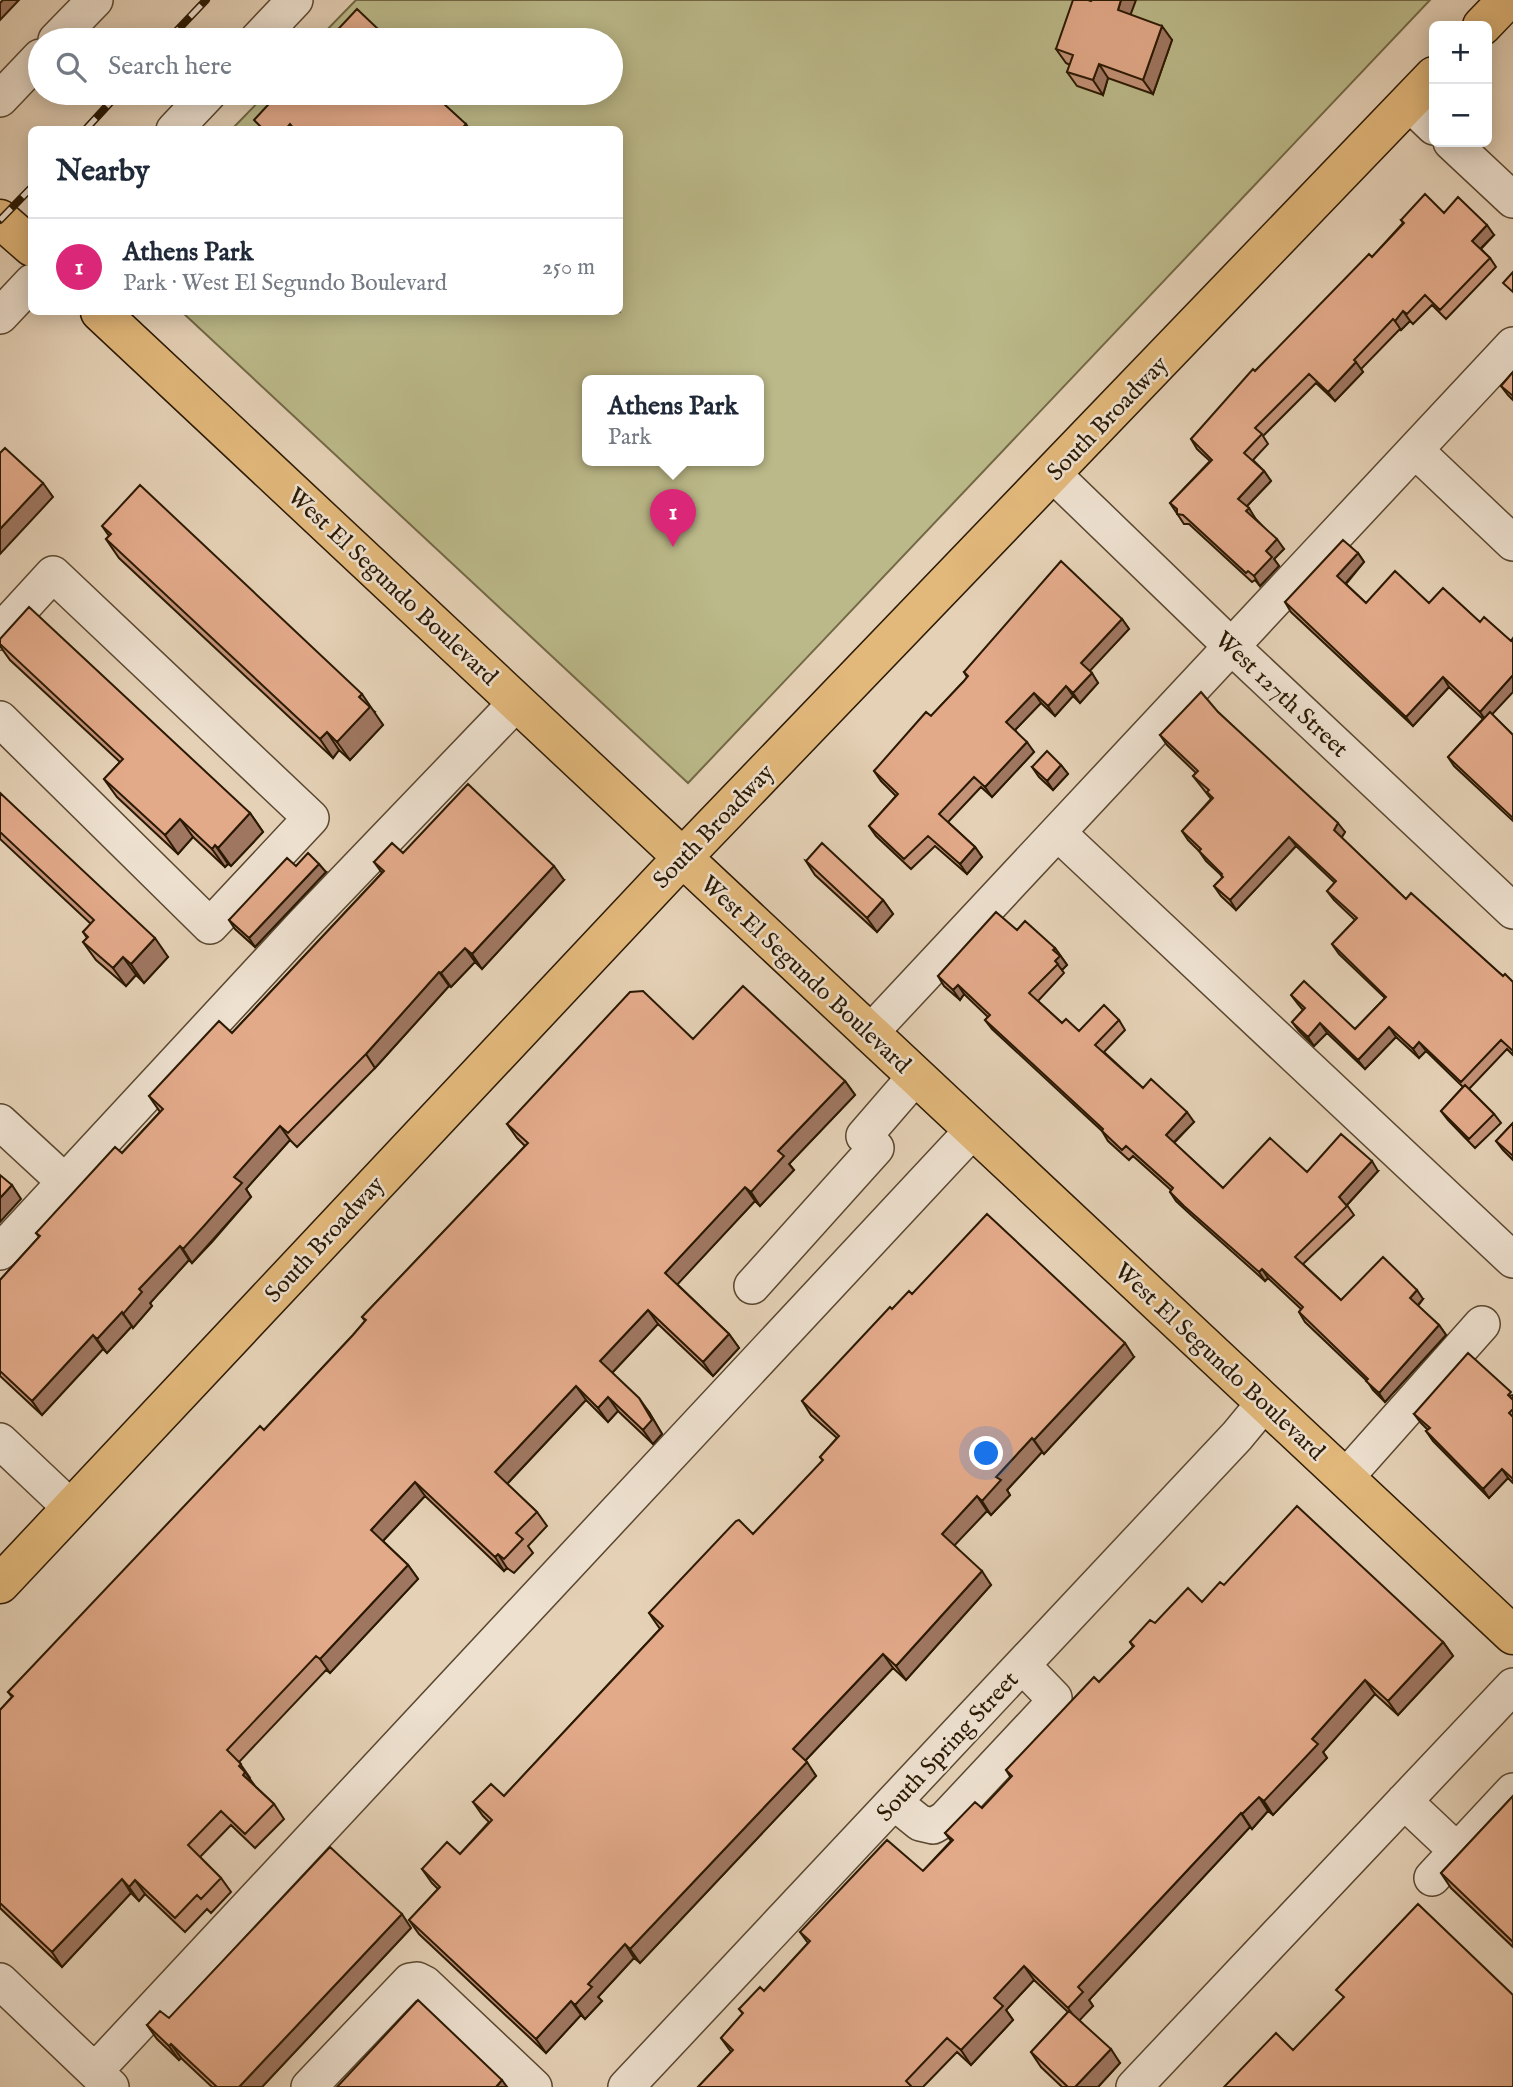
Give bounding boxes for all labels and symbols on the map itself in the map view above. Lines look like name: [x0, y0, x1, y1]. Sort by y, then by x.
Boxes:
street label: South Broadway: [1041, 350, 1176, 488]
street label: West El Segundo Boulevard: [280, 481, 504, 693]
pin: 1: [650, 489, 696, 547]
street label: West 127th Street: [1208, 625, 1354, 765]
street label: South Broadway: [647, 758, 782, 896]
street label: West El Segundo Boulevard: [693, 869, 917, 1081]
street label: South Broadway: [258, 1170, 392, 1310]
street label: West El Segundo Boulevard: [1107, 1256, 1331, 1468]
your location: [969, 1436, 1003, 1470]
street label: South Spring Street: [870, 1665, 1026, 1829]

